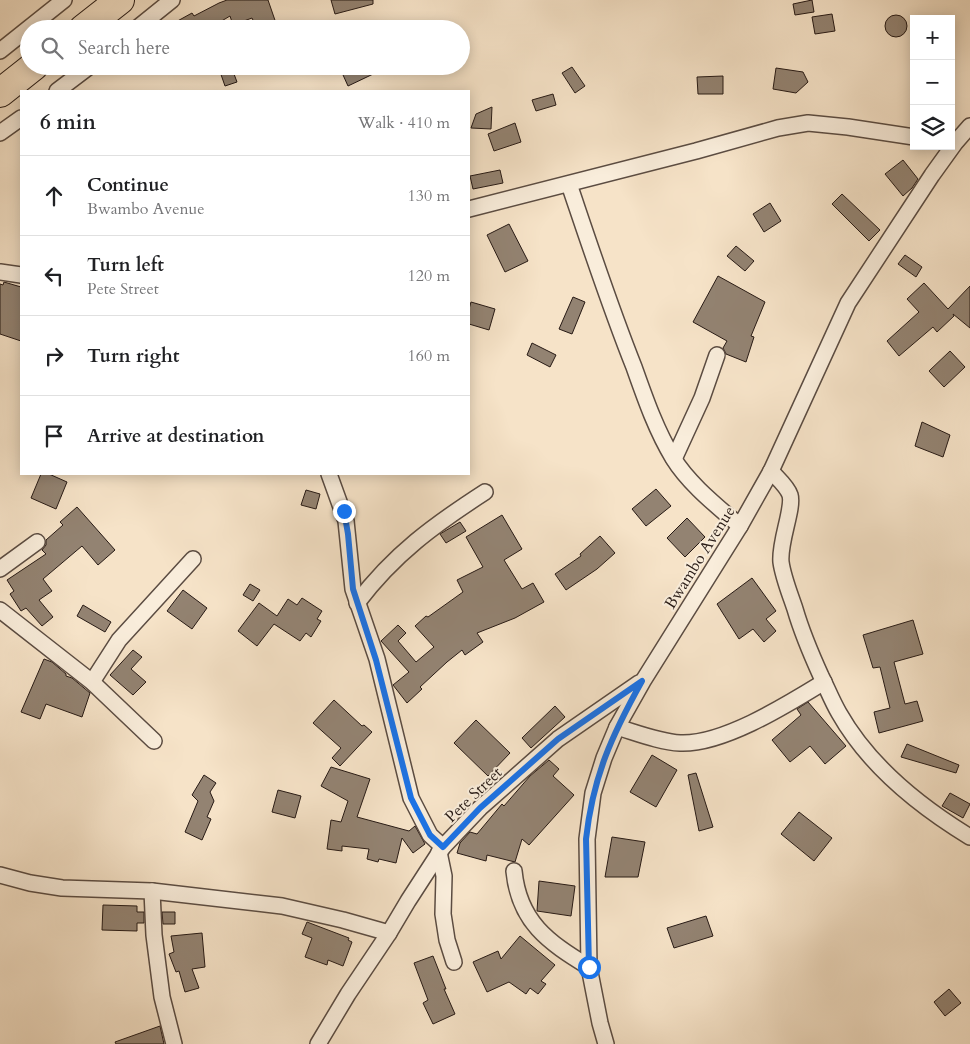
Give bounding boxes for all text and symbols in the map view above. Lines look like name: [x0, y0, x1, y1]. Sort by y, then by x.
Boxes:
map controls: [910, 15, 955, 150]
button: +: [910, 15, 955, 60]
search box: [20, 20, 470, 75]
icon: search: [38, 34, 66, 62]
text: Search here: [78, 35, 170, 61]
button: −: [910, 60, 955, 105]
button: layers: [910, 105, 955, 150]
text: 6 min: [40, 108, 96, 137]
text: Walk · 410 m: [358, 112, 450, 134]
text: Continue: [87, 172, 169, 198]
icon: ahead: [40, 182, 68, 210]
text: 130 m: [408, 185, 450, 207]
text: Bwambo Avenue: [87, 198, 205, 220]
text: Turn left: [87, 252, 164, 278]
icon: left: [40, 262, 68, 290]
text: 120 m: [408, 265, 450, 287]
text: Pete Street: [87, 278, 159, 300]
icon: right: [40, 342, 68, 370]
text: Turn right: [87, 343, 179, 369]
text: 160 m: [408, 345, 450, 367]
icon: arrive: [40, 422, 68, 450]
text: Arrive at destination: [87, 423, 264, 449]
route end: [333, 500, 356, 523]
street label: Bwambo Avenue: [659, 502, 740, 613]
street label: Pete Street: [440, 762, 507, 828]
route start: [578, 956, 601, 979]

